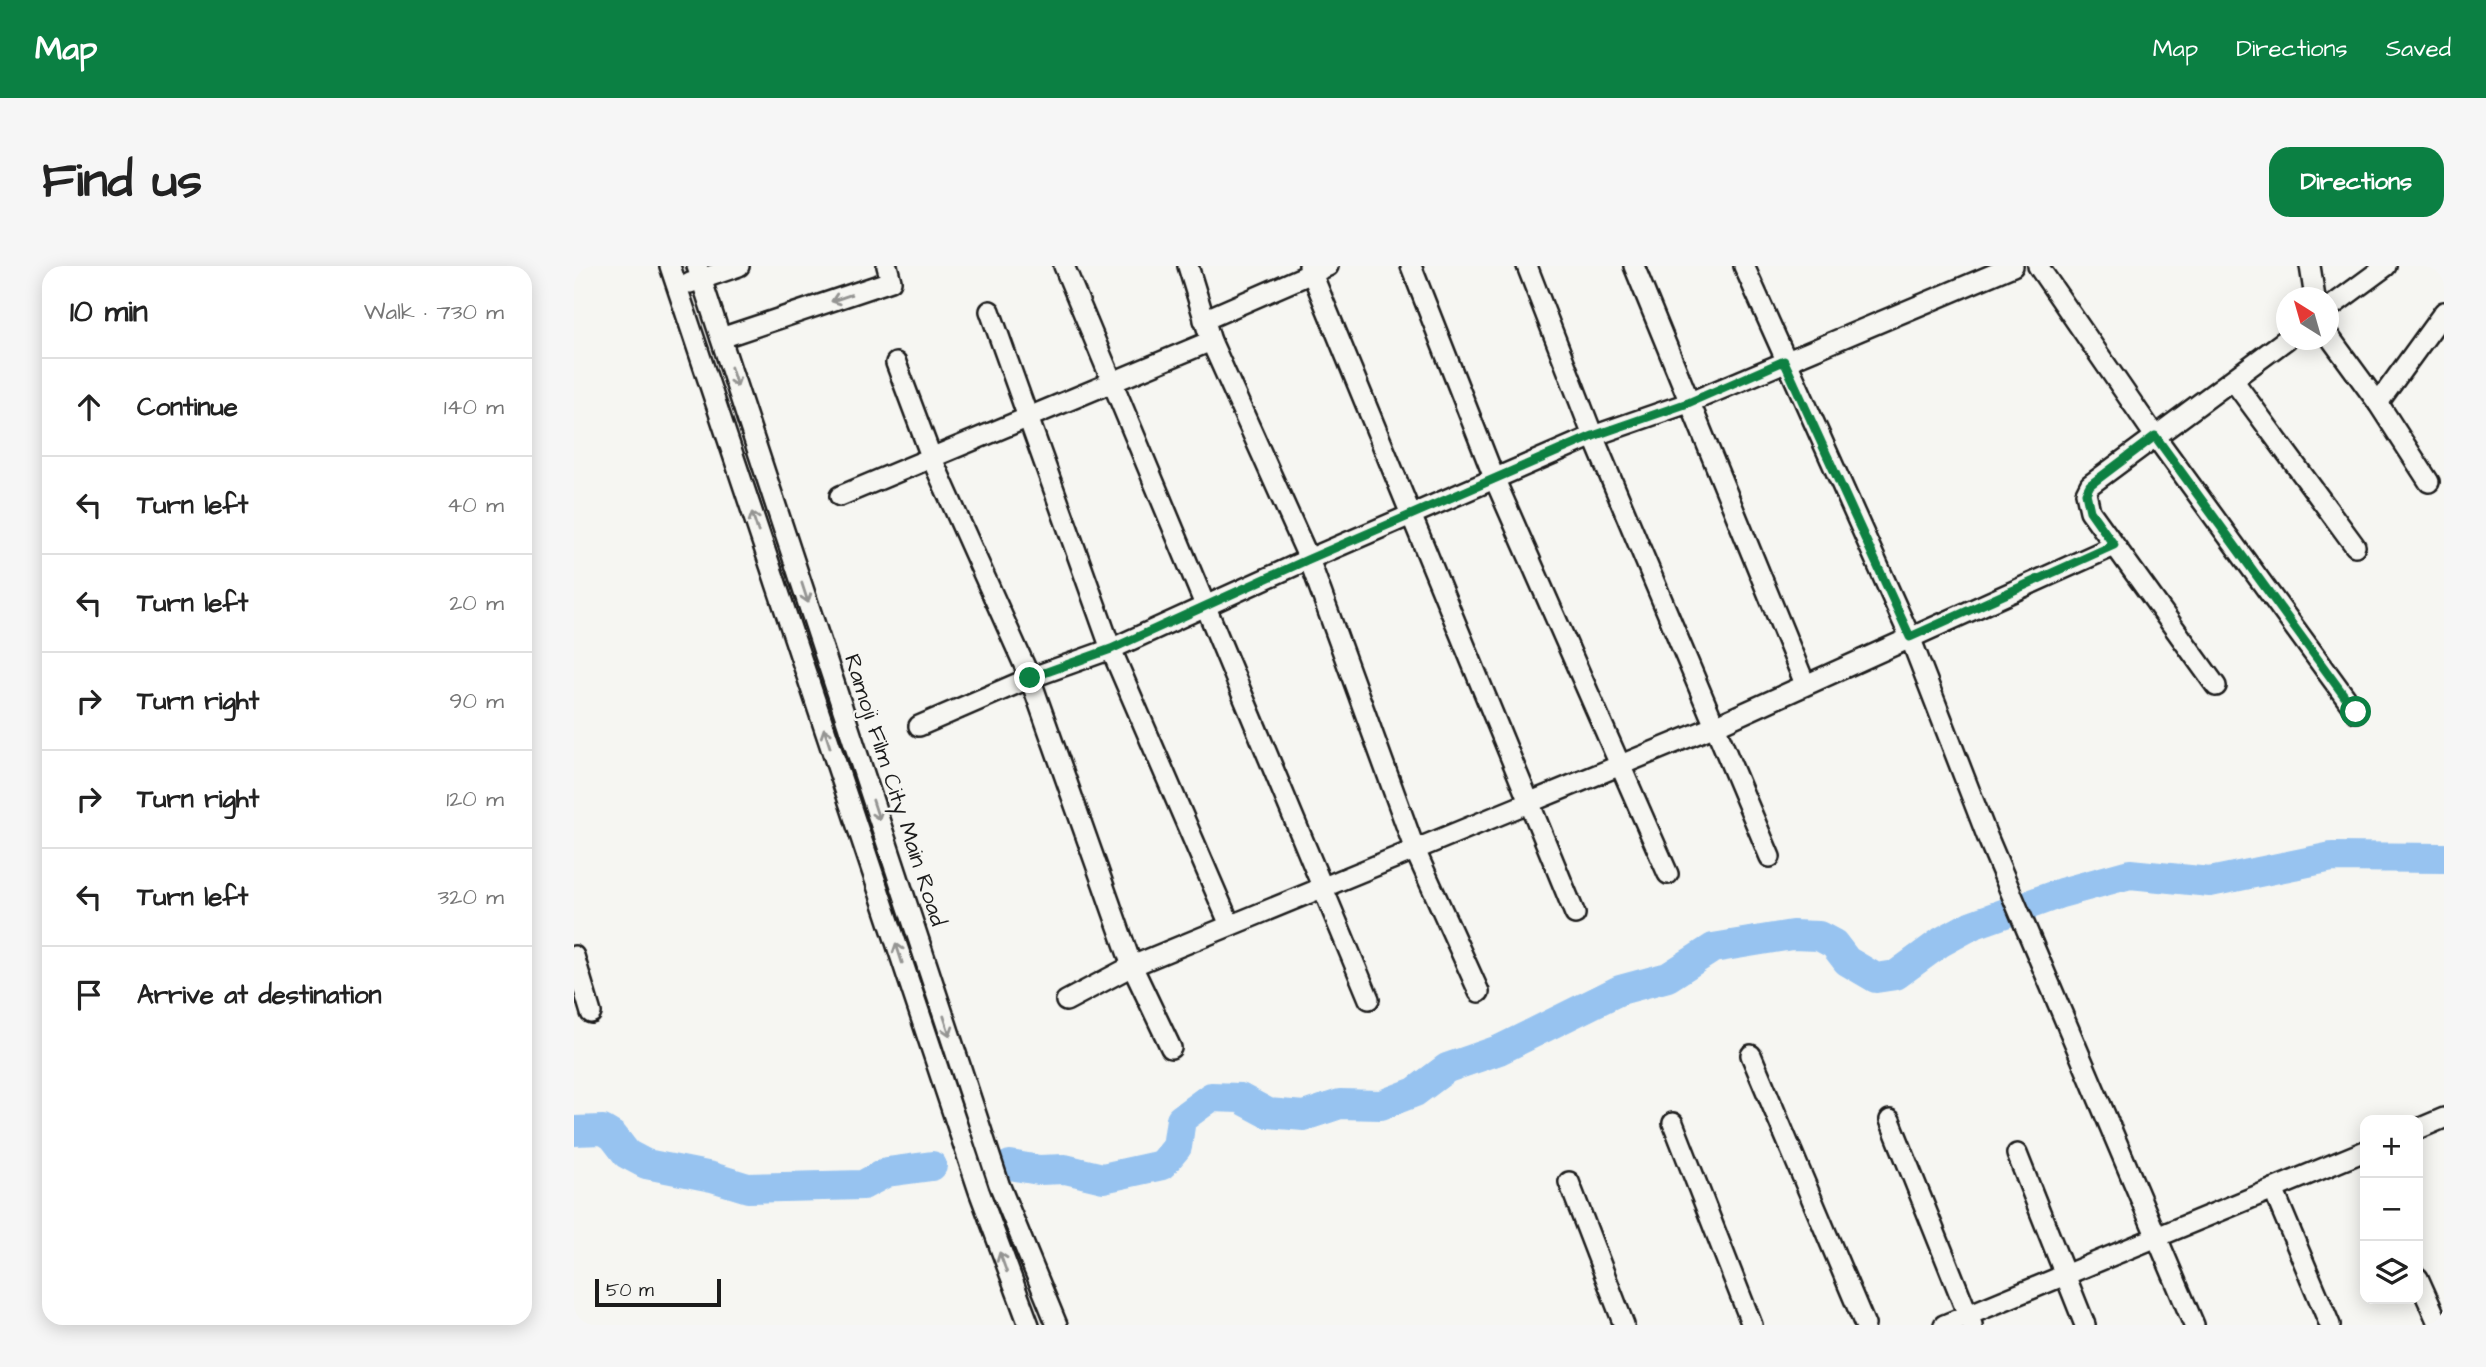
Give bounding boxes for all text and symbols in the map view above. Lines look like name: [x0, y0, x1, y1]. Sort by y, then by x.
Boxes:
text: Map: [35, 26, 97, 72]
text: Map: [2153, 32, 2198, 66]
text: Directions: [2236, 32, 2348, 66]
text: Saved: [2386, 32, 2451, 66]
button: Directions: [2269, 147, 2444, 217]
text: Find us: [42, 148, 202, 216]
north arrow: [2276, 287, 2339, 350]
text: 10 min: [70, 291, 148, 333]
one-way arrow: [831, 293, 853, 305]
text: Walk · 730 m: [364, 296, 504, 328]
one-way arrow: [729, 366, 741, 388]
icon: ahead: [70, 388, 108, 426]
text: Continue: [137, 389, 238, 425]
text: 140 m: [444, 391, 504, 423]
icon: left: [70, 486, 108, 524]
text: Turn left: [137, 487, 248, 523]
text: 40 m: [447, 489, 504, 521]
one-way arrow: [748, 511, 761, 533]
one-way arrow: [800, 582, 812, 604]
icon: left: [70, 584, 108, 622]
text: Turn left: [137, 585, 248, 621]
text: 20 m: [449, 587, 504, 619]
street label: Ramoji Film City Main Road: [835, 650, 954, 931]
route end: [1014, 662, 1045, 693]
icon: right: [70, 682, 108, 720]
text: Turn right: [137, 683, 259, 719]
text: 90 m: [449, 685, 504, 717]
route start: [2340, 696, 2371, 727]
one-way arrow: [820, 727, 833, 749]
icon: right: [70, 780, 108, 818]
text: Turn right: [137, 781, 259, 817]
text: 120 m: [446, 783, 504, 815]
one-way arrow: [871, 798, 883, 820]
icon: left: [70, 878, 108, 916]
text: Turn left: [137, 879, 248, 915]
text: 320 m: [438, 881, 504, 913]
one-way arrow: [892, 943, 905, 965]
icon: arrive: [70, 976, 108, 1014]
text: Arrive at destination: [137, 977, 382, 1013]
one-way arrow: [942, 1014, 954, 1036]
map controls: [2360, 1115, 2423, 1304]
button: +: [2360, 1115, 2423, 1178]
button: −: [2360, 1178, 2423, 1241]
button: layers: [2360, 1241, 2423, 1304]
one-way arrow: [996, 1251, 1009, 1273]
scale bar: [595, 1276, 721, 1308]
text: 50 m: [606, 1277, 654, 1304]

